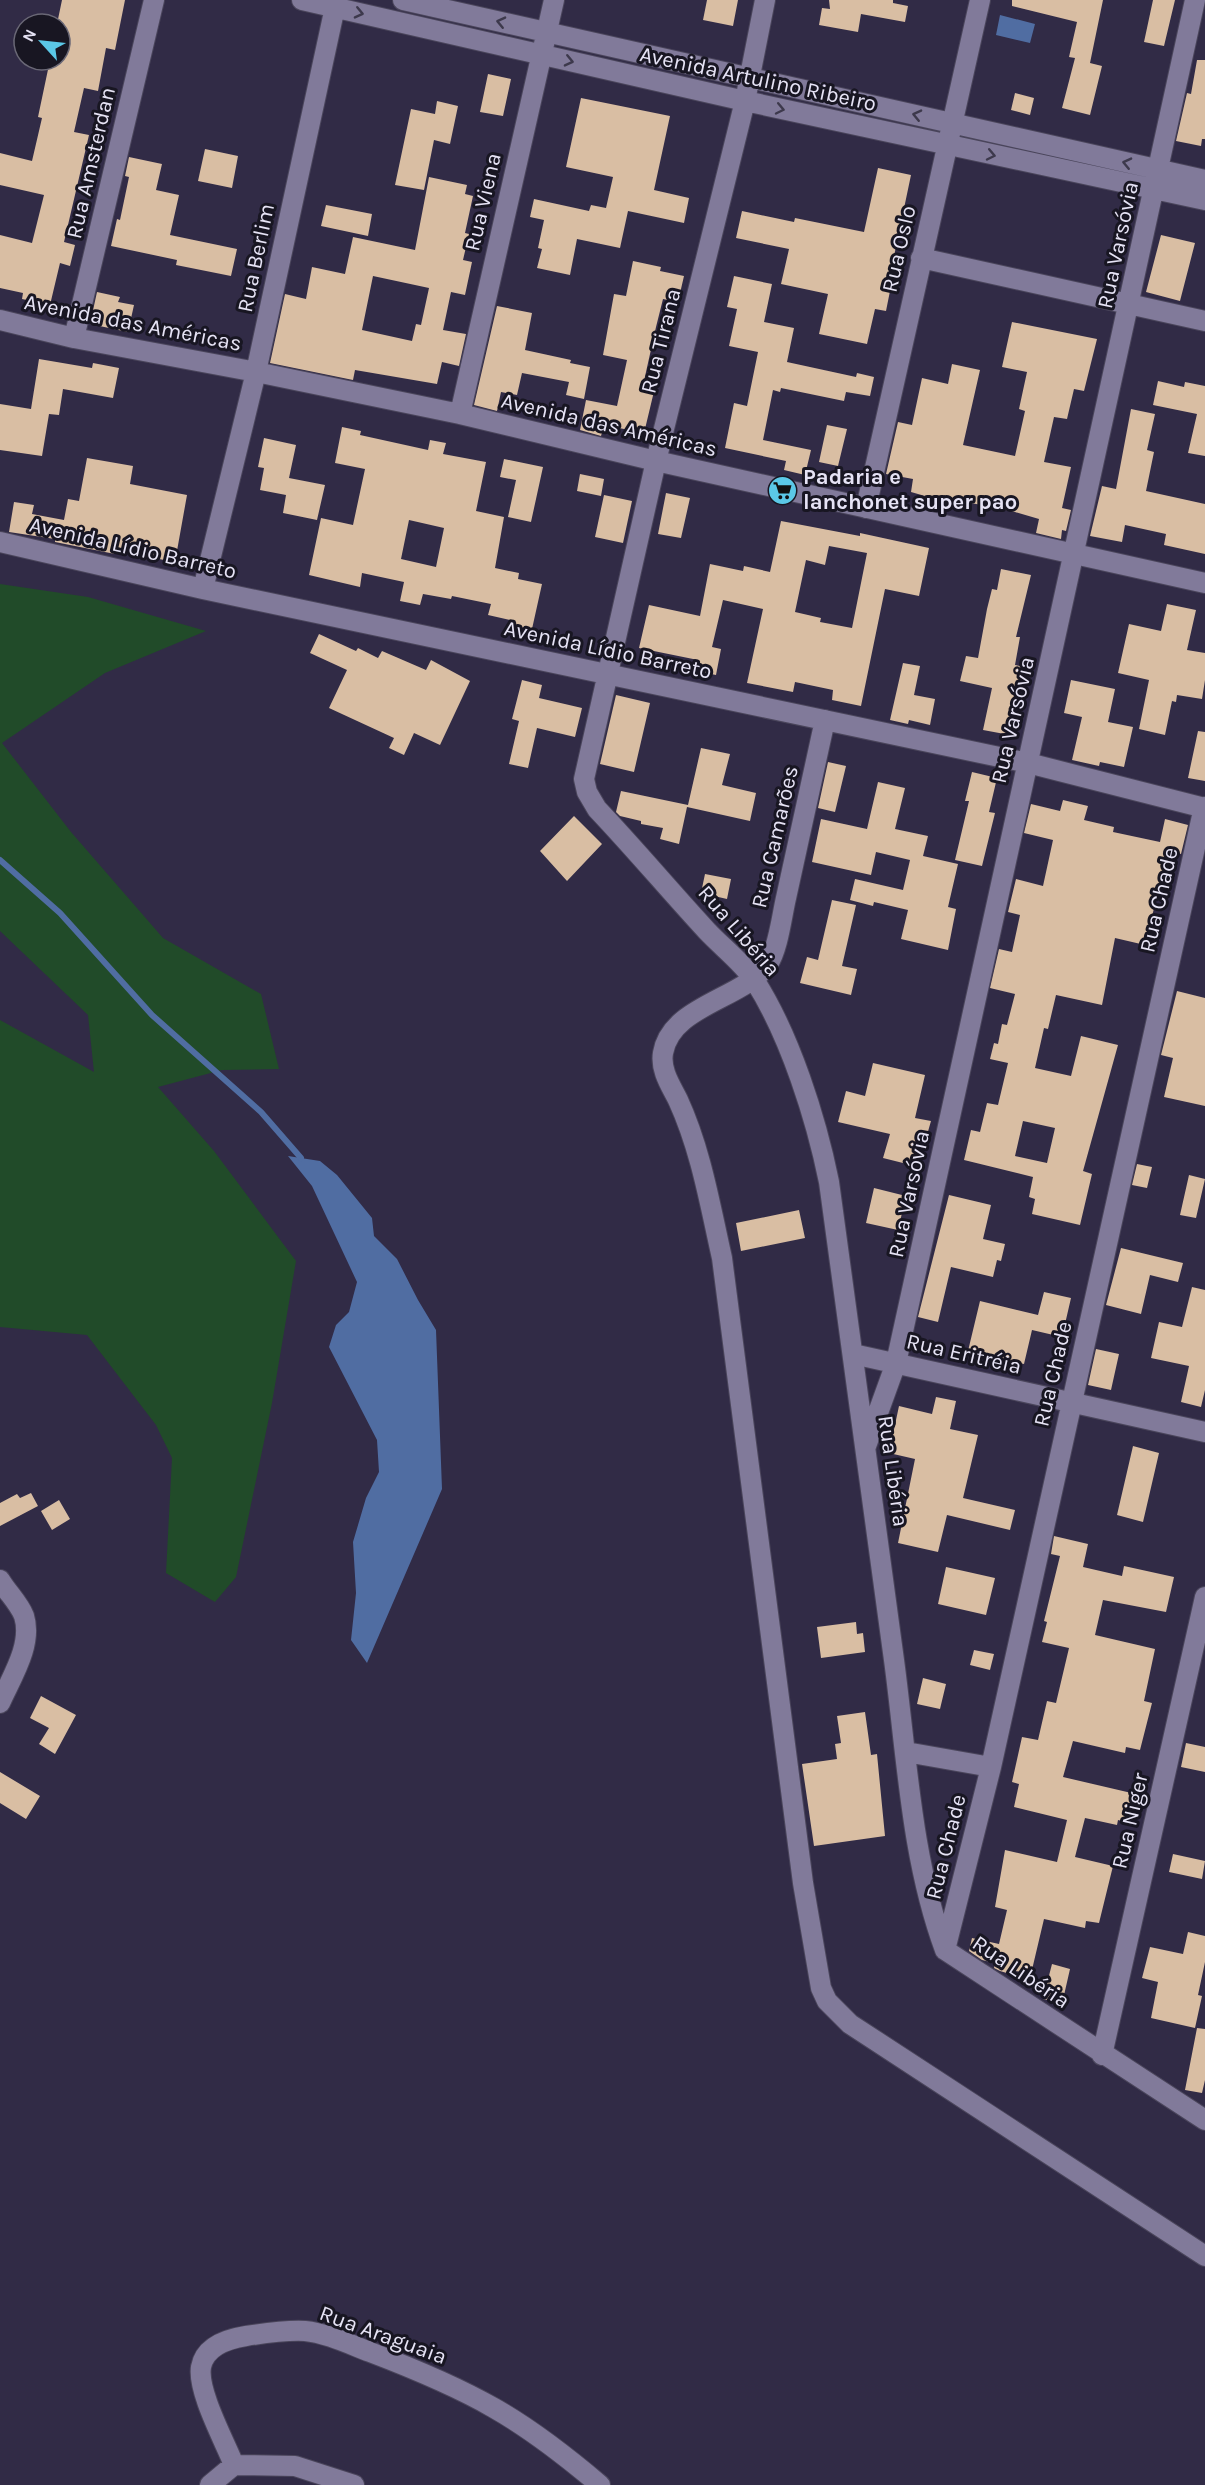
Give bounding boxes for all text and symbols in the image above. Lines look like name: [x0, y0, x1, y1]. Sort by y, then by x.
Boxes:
one-way arrow: [353, 5, 363, 18]
north arrow: [12, 12, 72, 72]
one-way arrow: [496, 17, 506, 30]
text: N: [18, 26, 40, 45]
street label: Avenida Artulino Ribeiro: [637, 41, 879, 117]
one-way arrow: [564, 54, 574, 67]
street label: Rua Amsterdan: [61, 85, 121, 241]
one-way arrow: [775, 101, 785, 114]
one-way arrow: [912, 109, 922, 122]
one-way arrow: [986, 147, 996, 160]
street label: Rua Viena: [459, 150, 507, 254]
one-way arrow: [1123, 158, 1133, 171]
street label: Rua Varsóvia: [1092, 179, 1144, 311]
street label: Rua Berlim: [232, 201, 280, 315]
street label: Rua Oslo: [876, 203, 922, 295]
street label: Rua Tirana: [635, 286, 687, 396]
street label: Avenida das Américas: [22, 289, 244, 357]
street label: Avenida das Américas: [499, 388, 719, 462]
place label: Padaria e lanchonet super pao: [803, 464, 1017, 515]
supermarket icon: Padaria e lanchonet super pao: [766, 474, 798, 506]
street label: Avenida Lídio Barreto: [27, 512, 239, 584]
street label: Avenida Lídio Barreto: [502, 615, 714, 685]
street label: Rua Varsóvia: [986, 654, 1040, 786]
street label: Rua Camarões: [746, 763, 804, 911]
street label: Rua Chade: [1134, 845, 1184, 955]
street label: Rua Libéria: [692, 880, 786, 982]
street label: Rua Varsóvia: [883, 1128, 935, 1260]
street label: Rua Chade: [1028, 1319, 1078, 1429]
street label: Rua Eritréia: [904, 1328, 1024, 1380]
street label: Rua Libéria: [872, 1414, 914, 1528]
street label: Rua Niger: [1106, 1771, 1154, 1871]
street label: Rua Chade: [920, 1792, 972, 1902]
street label: Rua Libéria: [967, 1930, 1075, 2014]
street label: Rua Araguaia: [316, 2300, 450, 2370]

